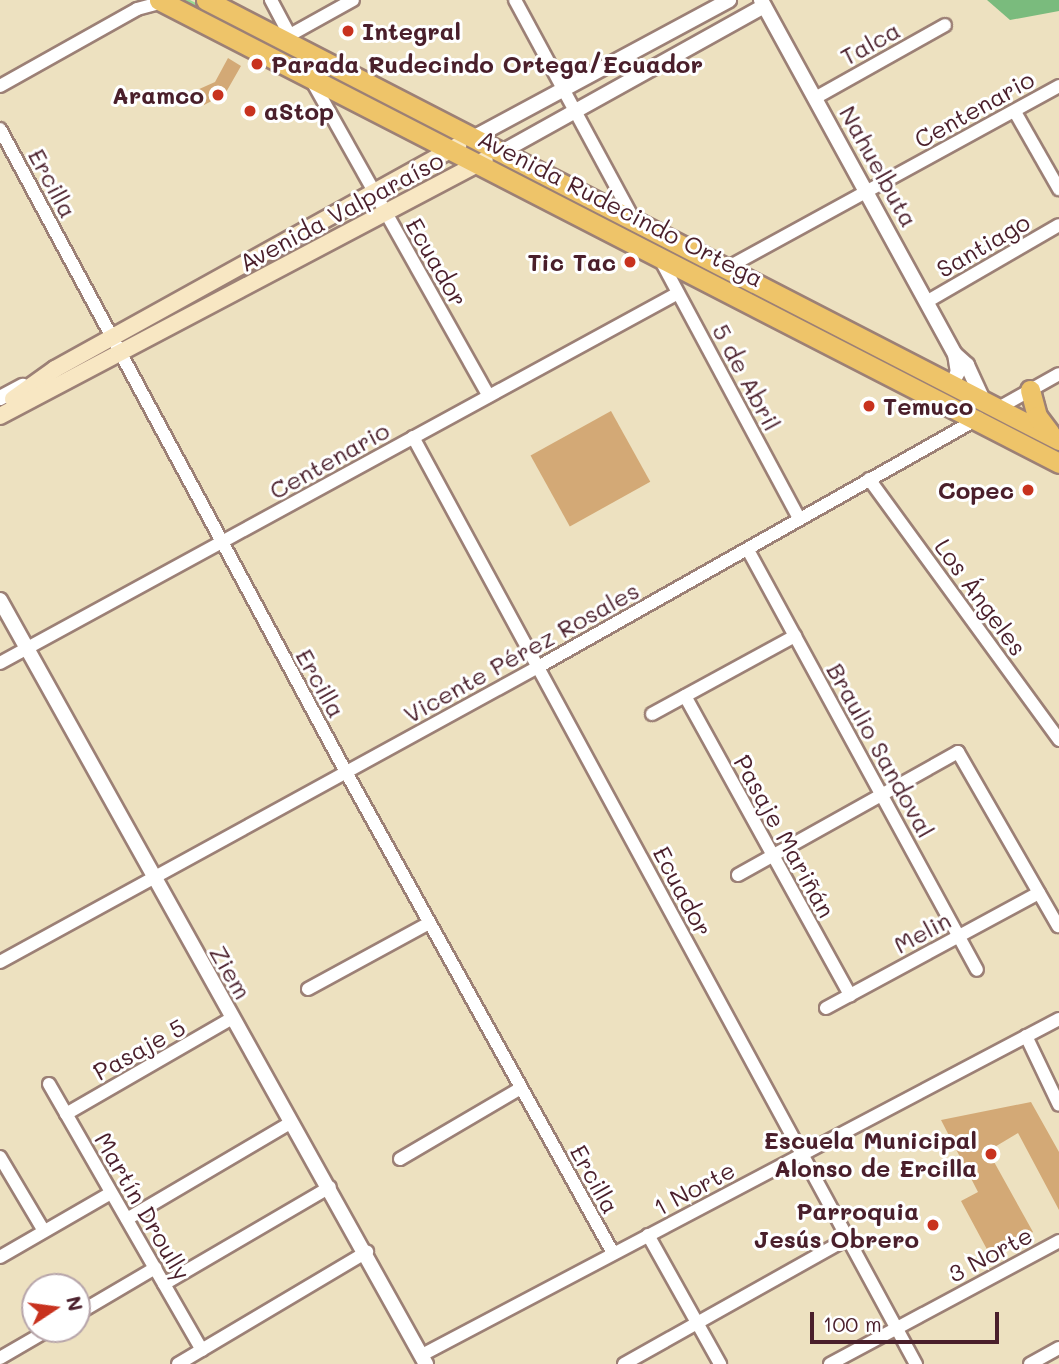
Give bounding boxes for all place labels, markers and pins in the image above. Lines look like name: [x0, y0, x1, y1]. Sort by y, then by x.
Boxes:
place label: Integral: [362, 17, 461, 45]
marker: Integral: [340, 23, 356, 39]
place label: Parada Rudecindo Ortega/Ecuador: [271, 50, 703, 78]
marker: Parada Rudecindo Ortega/Ecuador: [249, 56, 265, 72]
place label: Aramco: [112, 81, 204, 109]
marker: Aramco: [210, 87, 226, 103]
place label: aStop: [264, 97, 334, 125]
marker: aStop: [242, 103, 258, 119]
place label: Tic Tac: [527, 248, 616, 276]
marker: Tic Tac: [622, 254, 638, 270]
place label: Temuco: [883, 392, 973, 420]
marker: Temuco: [861, 398, 877, 414]
place label: Copec: [938, 476, 1014, 504]
marker: Copec: [1020, 482, 1036, 498]
place label: Escuela Municipal Alonso de Ercilla: [763, 1126, 977, 1182]
marker: Escuela Municipal Alonso de Ercilla: [983, 1146, 999, 1162]
place label: Parroquia Jesús Obrero: [754, 1197, 919, 1253]
marker: Parroquia Jesús Obrero: [925, 1217, 941, 1233]

